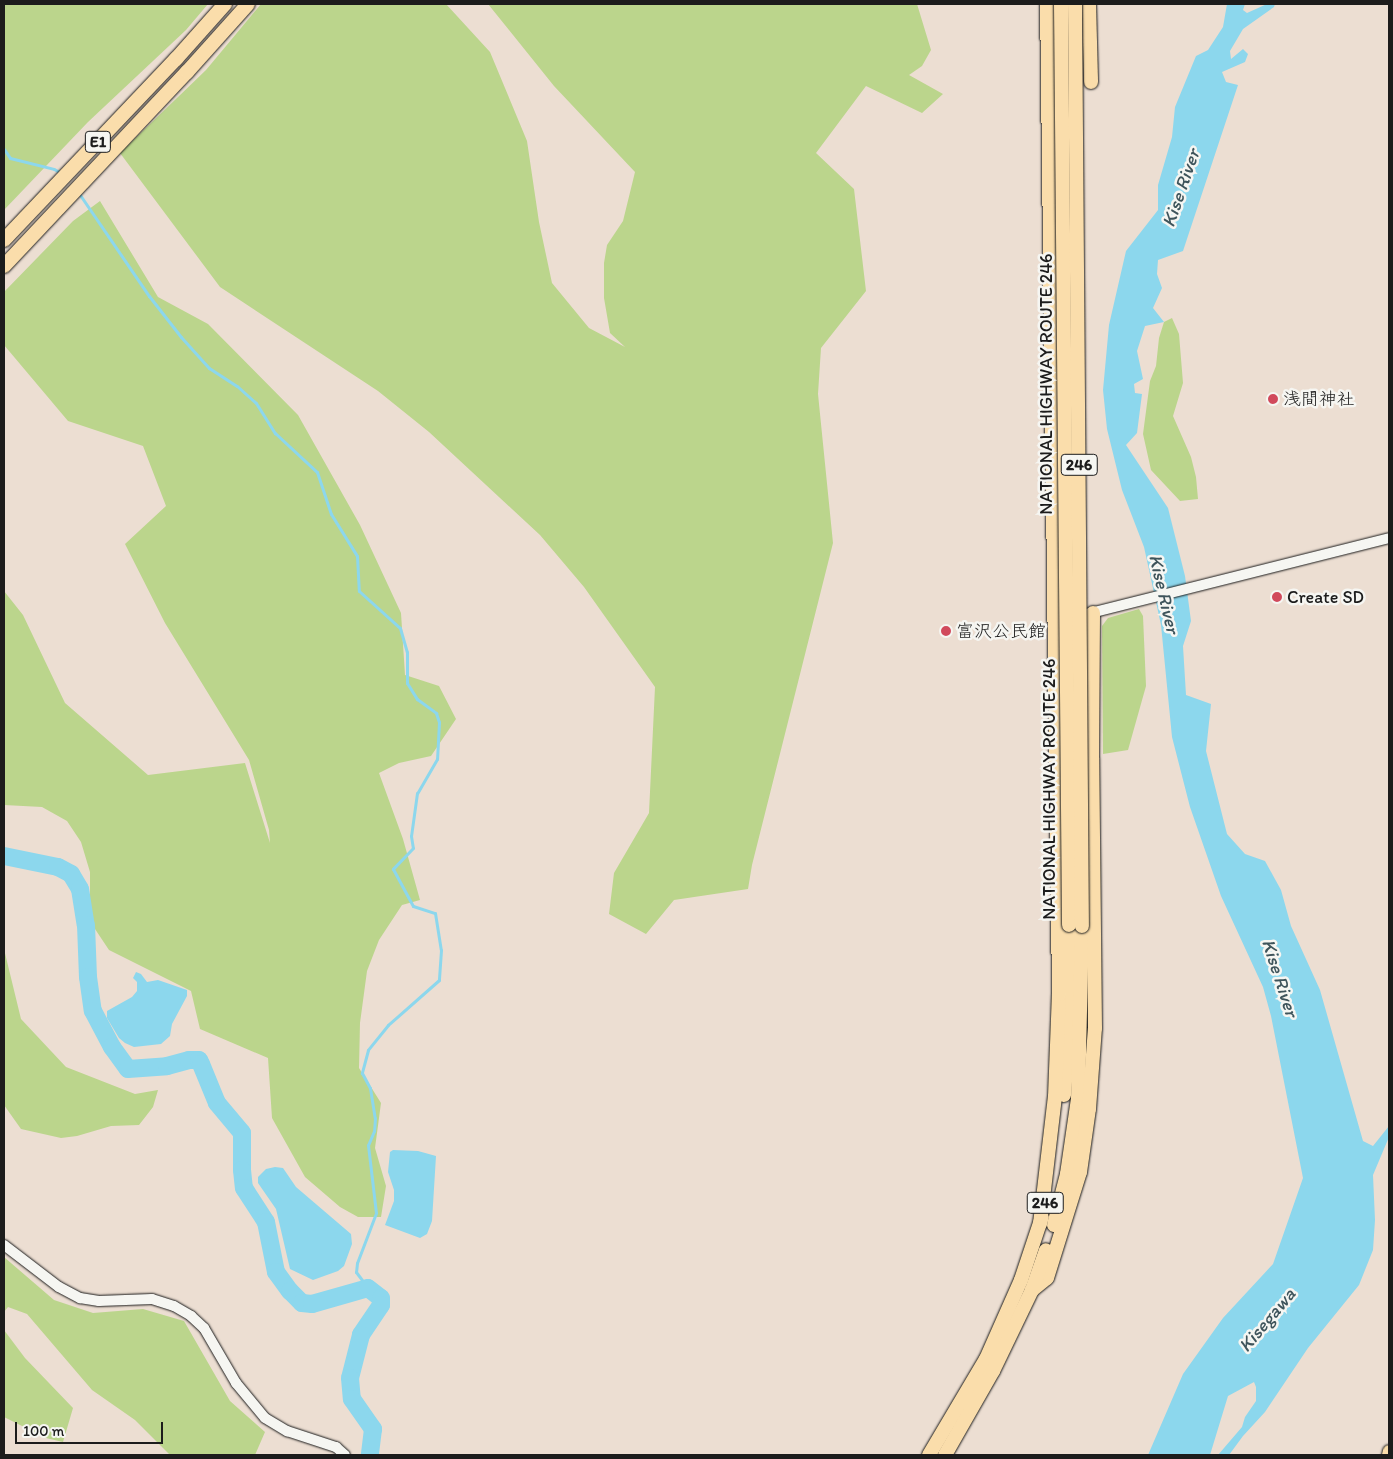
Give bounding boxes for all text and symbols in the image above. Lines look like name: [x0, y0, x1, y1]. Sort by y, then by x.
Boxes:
road number: E1: [84, 128, 112, 156]
water label: Kise River: [1157, 146, 1205, 230]
street label: NATIONAL HIGHWAY ROUTE 246: [1035, 252, 1057, 516]
place label: 浅間神社: [1283, 388, 1355, 410]
marker: 浅間神社: [1267, 393, 1279, 405]
road number: 246: [1060, 452, 1098, 478]
water label: Kise River: [1144, 552, 1184, 636]
place label: Create SD: [1287, 586, 1364, 608]
marker: Create SD: [1271, 591, 1283, 603]
place label: 富沢公民館: [956, 620, 1046, 642]
marker: 富沢公民館: [940, 625, 952, 637]
street label: NATIONAL HIGHWAY ROUTE 246: [1038, 657, 1060, 921]
water label: Kise River: [1257, 936, 1303, 1020]
road number: 246: [1026, 1190, 1064, 1216]
water label: Kisegawa: [1234, 1283, 1300, 1357]
scale bar: [18, 1412, 165, 1444]
text: 100 m: [23, 1422, 64, 1440]

